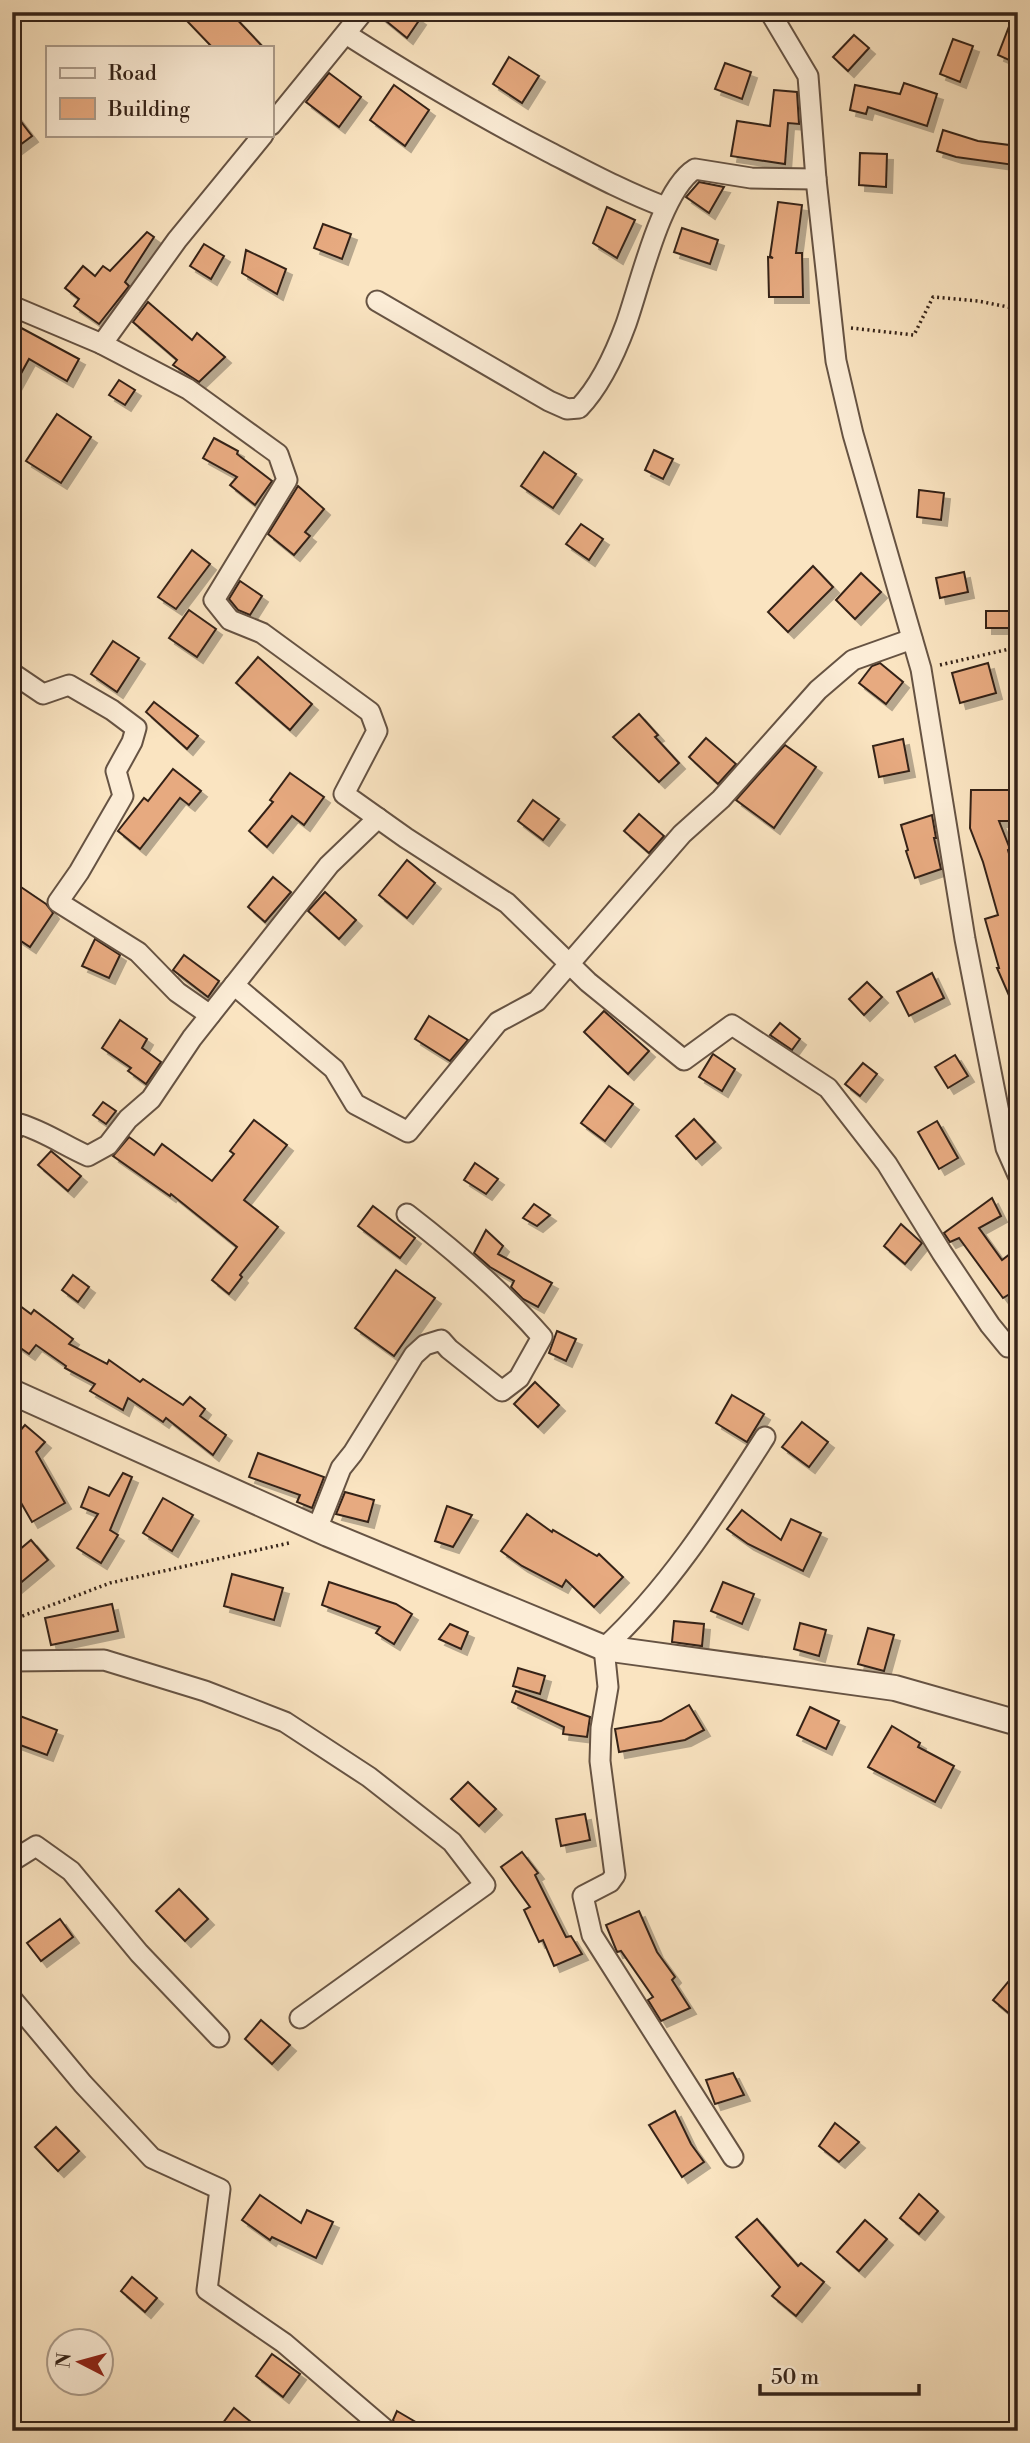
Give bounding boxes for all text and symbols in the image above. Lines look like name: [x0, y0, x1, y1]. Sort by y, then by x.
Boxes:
legend: [46, 46, 273, 136]
text: Road: [108, 61, 157, 87]
text: Building: [107, 97, 190, 123]
north arrow: [46, 2328, 116, 2398]
text: N: [51, 2352, 77, 2369]
scale bar: [760, 2352, 920, 2396]
text: 50 m: [771, 2365, 819, 2391]

